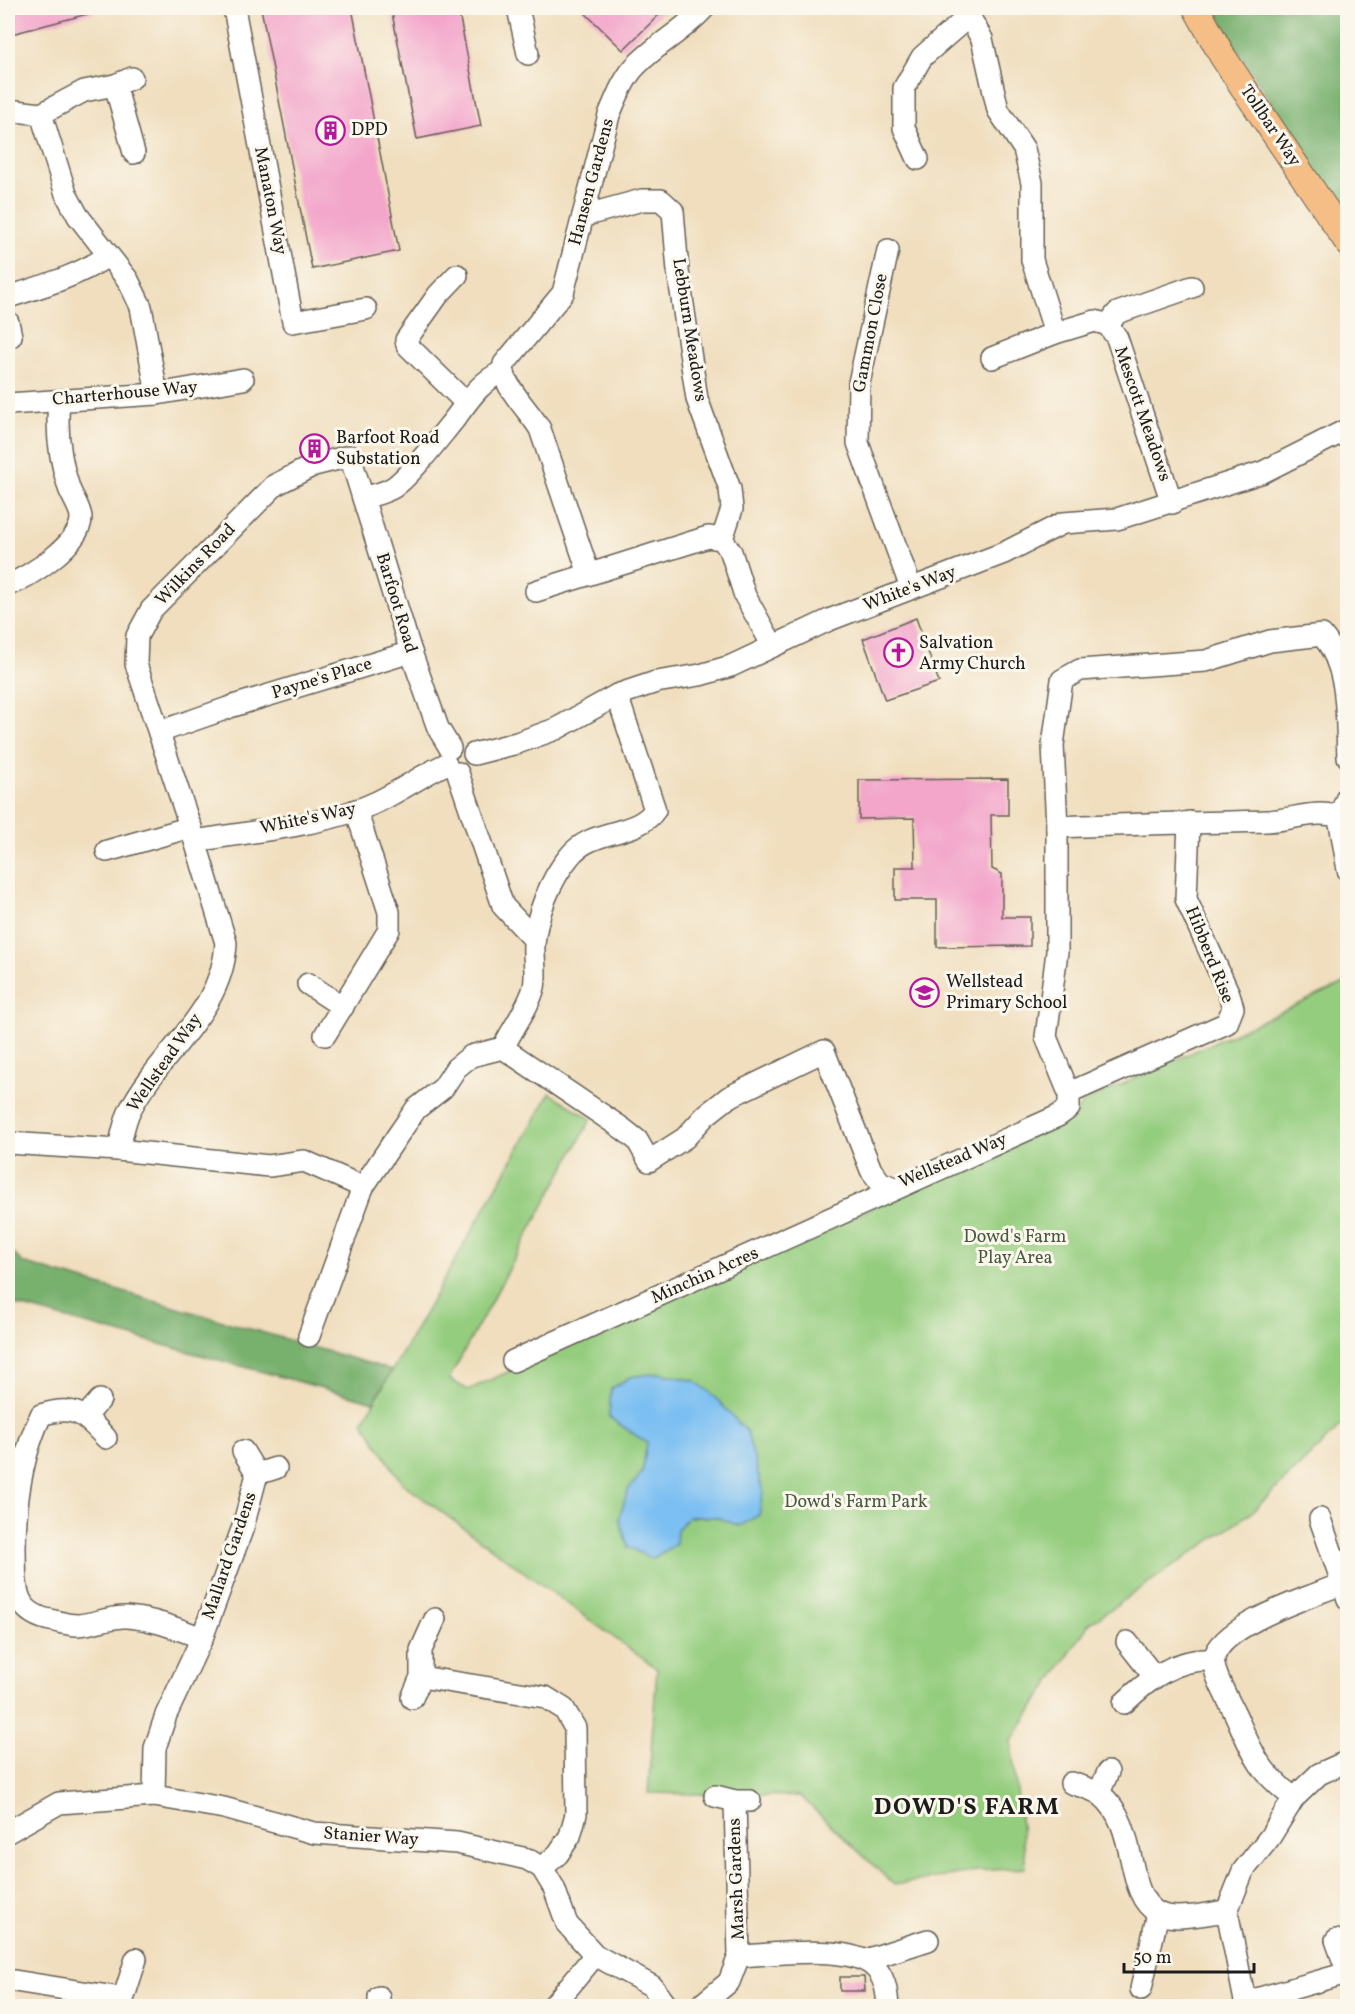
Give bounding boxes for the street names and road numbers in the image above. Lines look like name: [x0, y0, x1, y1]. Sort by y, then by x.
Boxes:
street label: Tollbar Way: [1233, 80, 1307, 172]
street label: Hansen Gardens: [563, 116, 621, 248]
street label: Manaton Way: [247, 145, 293, 257]
street label: Lebburn Meadows: [665, 256, 713, 404]
street label: Gammon Close: [847, 271, 895, 395]
street label: Mescott Meadows: [1107, 343, 1177, 485]
street label: Charterhouse Way: [51, 375, 199, 413]
street label: Wilkins Road: [150, 518, 242, 612]
street label: Barfoot Road: [369, 550, 423, 656]
street label: White's Way: [860, 560, 960, 618]
street label: Payne's Place: [269, 652, 375, 706]
street label: White's Way: [258, 797, 359, 841]
street label: Hibberd Rise: [1178, 903, 1240, 1007]
street label: Wellstead Way: [122, 1008, 208, 1117]
street label: Wellstead Way: [895, 1127, 1011, 1195]
street label: Minchin Acres: [647, 1241, 763, 1311]
street label: Mallard Gardens: [196, 1489, 264, 1623]
street label: Marsh Gardens: [722, 1818, 752, 1940]
street label: Stanier Way: [323, 1821, 420, 1853]

